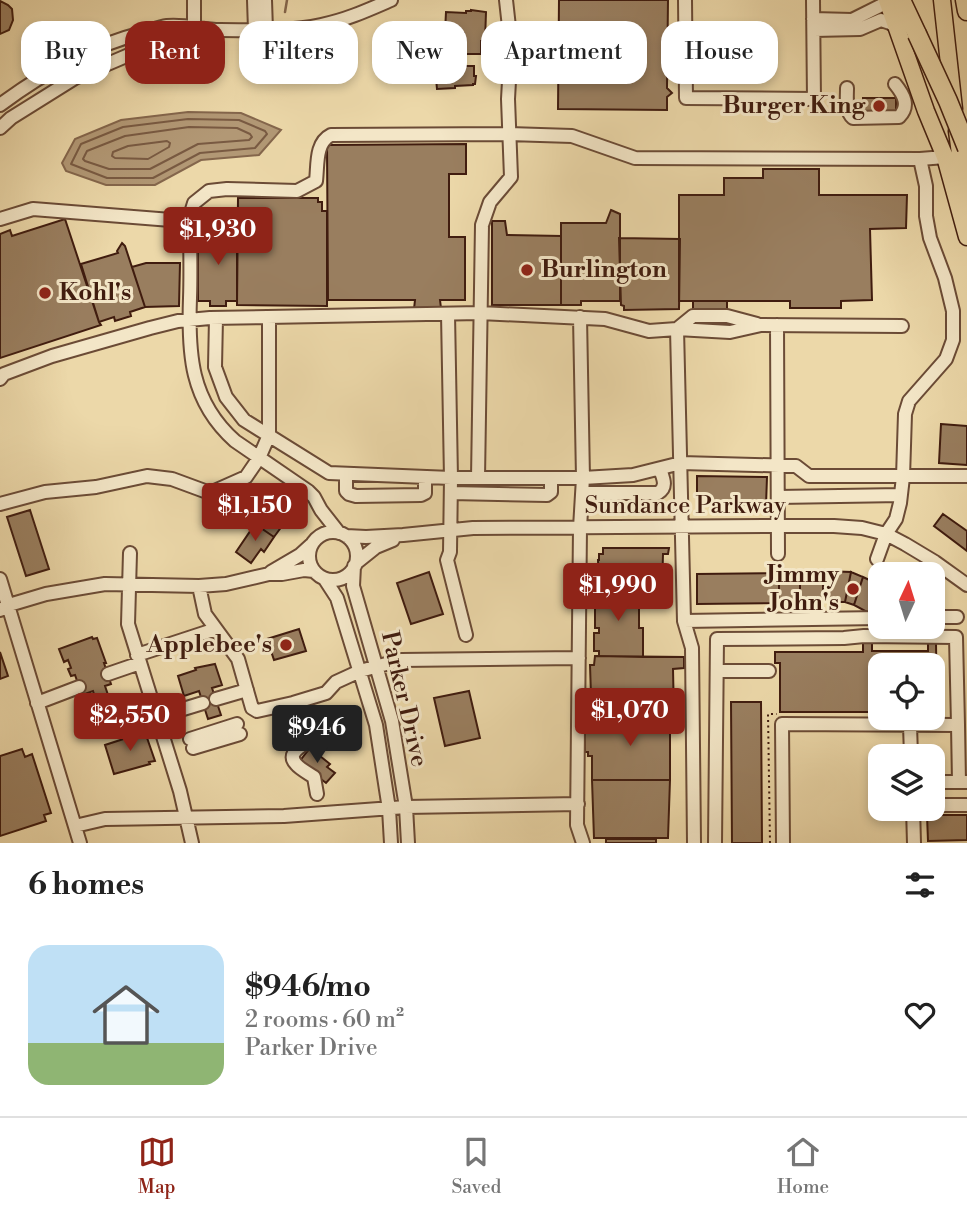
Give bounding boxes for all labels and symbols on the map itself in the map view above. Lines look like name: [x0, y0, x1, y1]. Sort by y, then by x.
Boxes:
place label: Burger King: [722, 91, 866, 121]
marker: Burger King: [871, 98, 887, 114]
pin: $1,930: [161, 208, 275, 267]
place label: Burlington: [541, 255, 667, 285]
marker: Burlington: [519, 262, 535, 278]
place label: Kohl's: [59, 278, 131, 308]
marker: Kohl's: [37, 285, 53, 301]
pin: $1,150: [198, 484, 312, 543]
street label: Sundance Parkway: [584, 491, 786, 521]
place label: Jimmy John's: [763, 560, 840, 618]
north arrow: [868, 562, 945, 639]
pin: $1,990: [561, 564, 675, 623]
marker: Jimmy John's: [845, 581, 861, 597]
street label: Parker Drive: [374, 628, 434, 770]
place label: Applebee's: [146, 630, 272, 660]
marker: Applebee's: [278, 637, 294, 653]
pin: $1,070: [573, 688, 687, 748]
pin: $2,550: [73, 694, 187, 753]
pin: $946: [276, 706, 358, 765]

